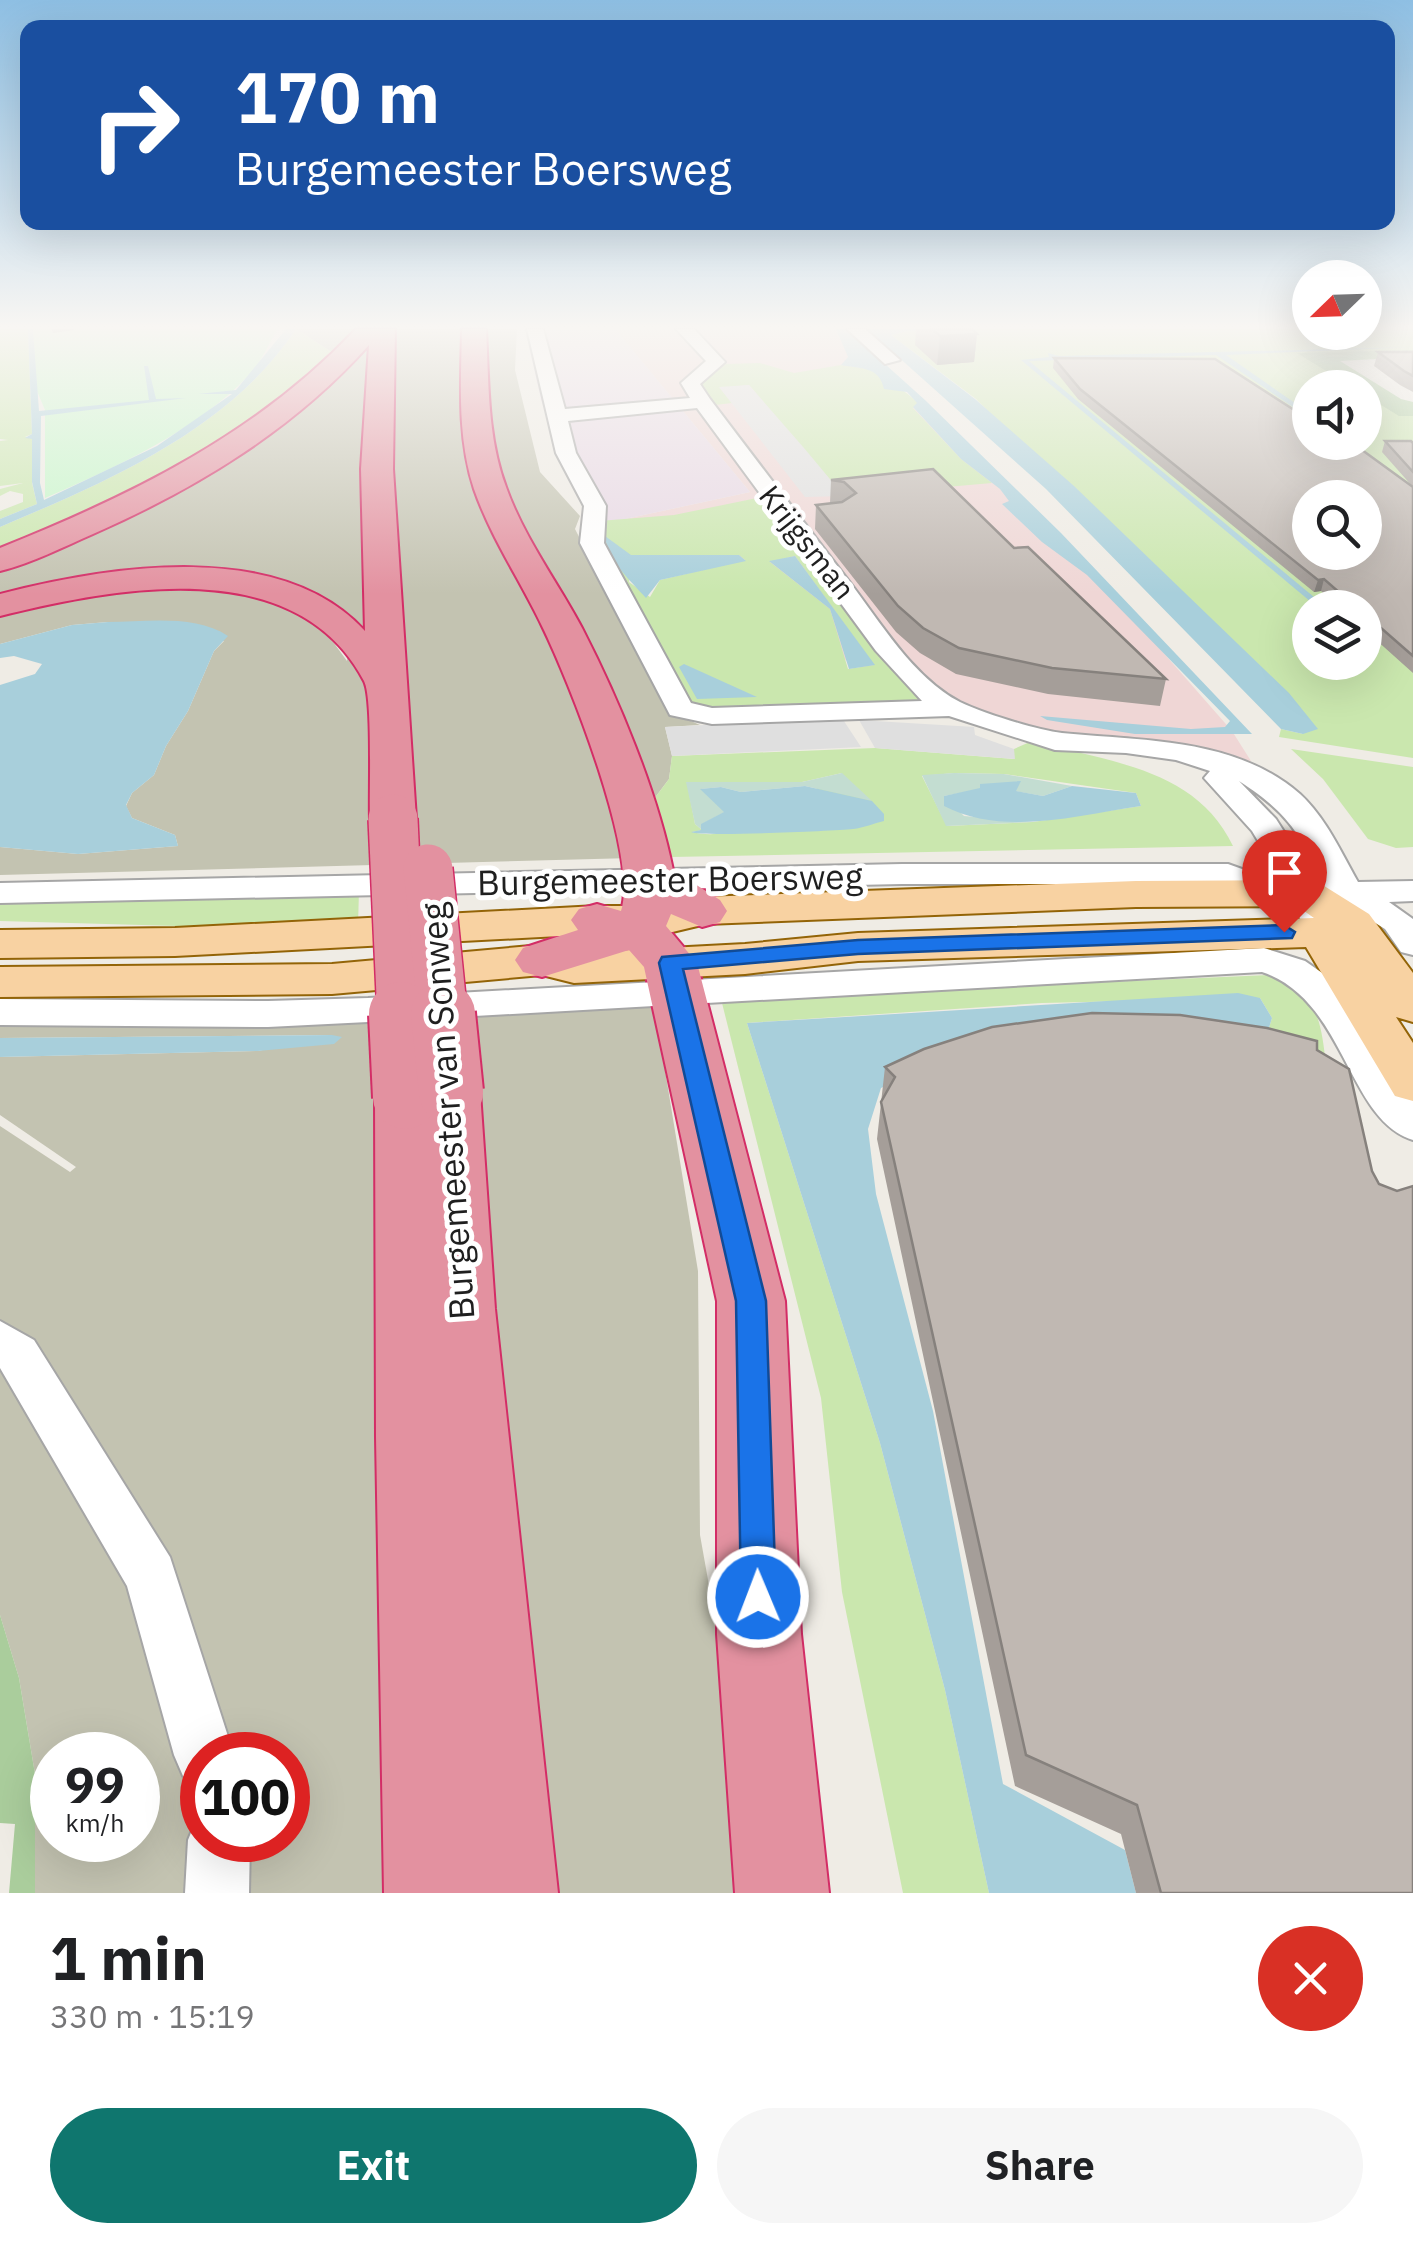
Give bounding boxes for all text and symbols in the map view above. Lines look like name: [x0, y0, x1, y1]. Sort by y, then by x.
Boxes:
text: 170 m: [235, 51, 440, 142]
icon: right: [70, 60, 200, 190]
text: Burgemeester Boersweg: [235, 139, 732, 197]
north arrow: [1292, 260, 1382, 350]
map controls: [1292, 260, 1382, 680]
button: sound: [1292, 370, 1382, 460]
street label: Krijgsman: [751, 477, 865, 607]
button: search: [1292, 480, 1382, 570]
button: layers: [1292, 590, 1382, 680]
pin: [1242, 830, 1327, 933]
icon: arrive: [1257, 845, 1312, 900]
street label: Burgemeester Boersweg: [477, 853, 864, 905]
street label: Burgemeester van Sonweg: [409, 900, 485, 1321]
position arrow: [706, 1545, 810, 1649]
speed limit sign: 100: [180, 1732, 310, 1862]
text: 99: [65, 1752, 125, 1817]
text: km/h: [66, 1806, 124, 1839]
text: 1 min: [50, 1918, 207, 1997]
button: close: [1258, 1926, 1363, 2031]
text: 330 m · 15:19: [50, 1995, 255, 2037]
button: Exit: [50, 2108, 697, 2223]
button: Share: [717, 2108, 1363, 2223]

